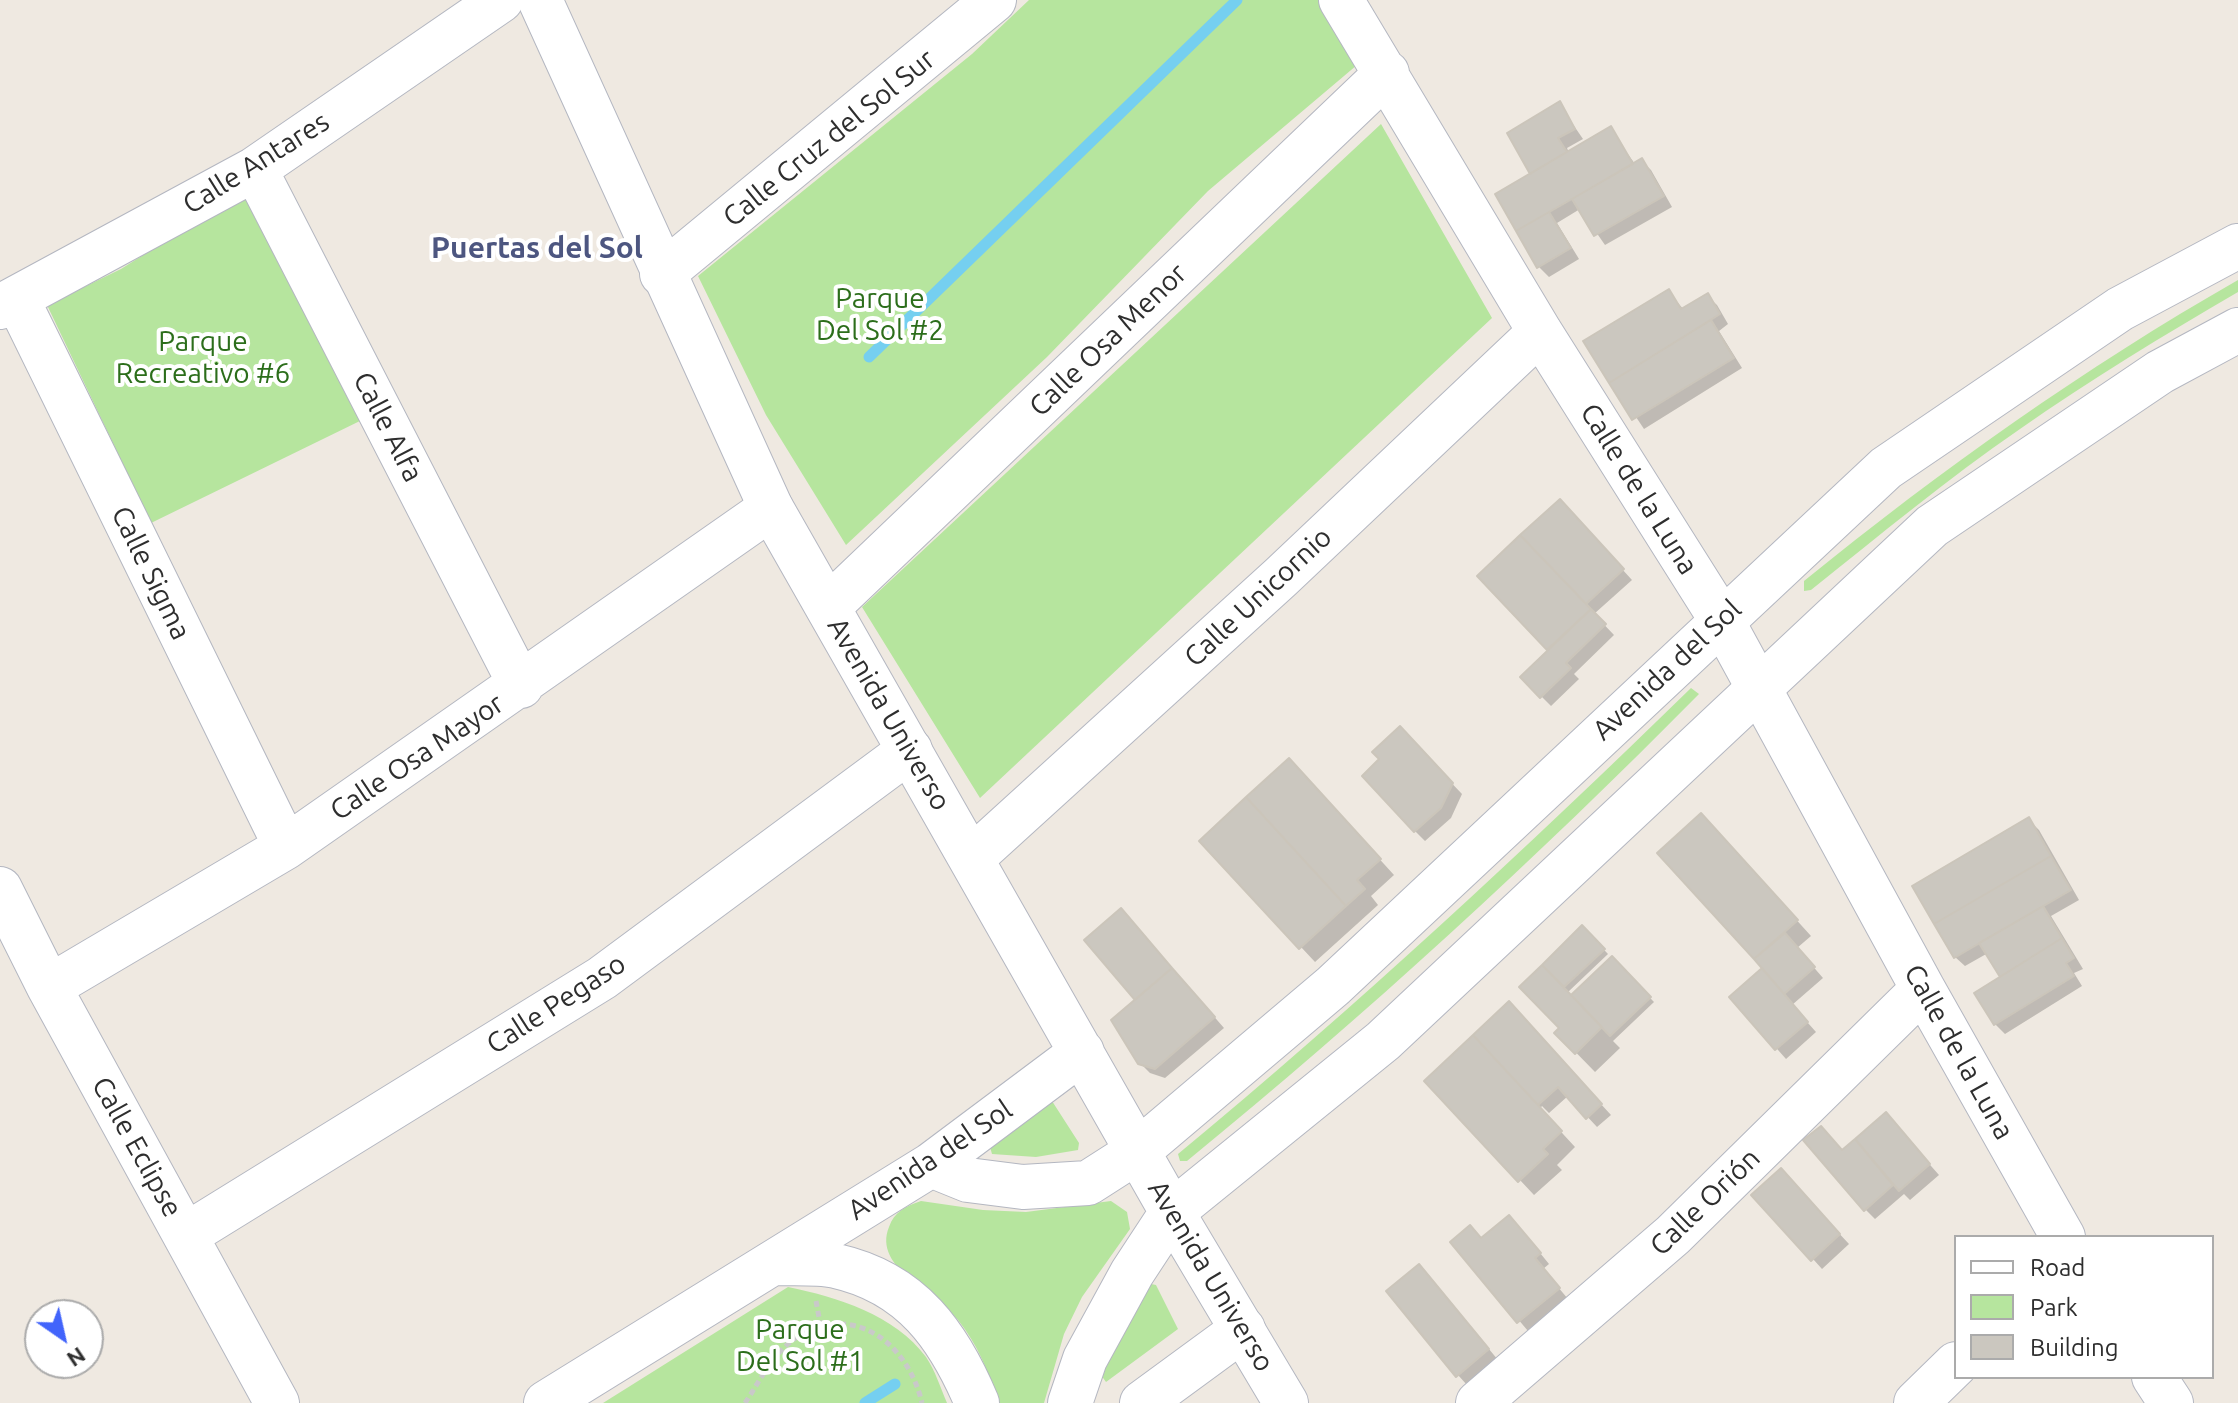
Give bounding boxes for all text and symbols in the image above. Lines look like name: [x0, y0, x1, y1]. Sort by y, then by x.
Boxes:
street label: Calle Cruz del Sol Sur: [716, 42, 942, 234]
street label: Calle Antares: [177, 105, 335, 221]
district label: Puertas del Sol: [431, 230, 643, 266]
street label: Calle Osa Menor: [1022, 257, 1194, 423]
park label: Parque Del Sol #2: [816, 282, 944, 348]
park label: Parque Recreativo #6: [116, 325, 290, 391]
street label: Calle Alfa: [346, 366, 430, 488]
street label: Calle de la Luna: [1573, 397, 1705, 581]
street label: Calle Sigma: [104, 501, 198, 645]
street label: Calle Unicornio: [1177, 520, 1339, 674]
street label: Avenida del Sol: [1586, 593, 1748, 747]
street label: Avenida Universo: [820, 612, 958, 816]
street label: Calle Osa Mayor: [324, 687, 510, 827]
street label: Calle Pegaso: [480, 947, 632, 1061]
street label: Calle de la Luna: [1897, 958, 2021, 1146]
street label: Calle Eclipse: [85, 1071, 189, 1223]
street label: Avenida del Sol: [841, 1093, 1019, 1227]
street label: Calle Orión: [1643, 1141, 1767, 1263]
street label: Avenida Universo: [1141, 1174, 1281, 1378]
legend: [1954, 1235, 2214, 1379]
text: Road: [2030, 1254, 2085, 1281]
text: Park: [2030, 1294, 2078, 1321]
north arrow: [24, 1299, 104, 1379]
park label: Parque Del Sol #1: [736, 1313, 864, 1379]
text: Building: [2030, 1334, 2118, 1361]
text: N: [63, 1343, 90, 1373]

